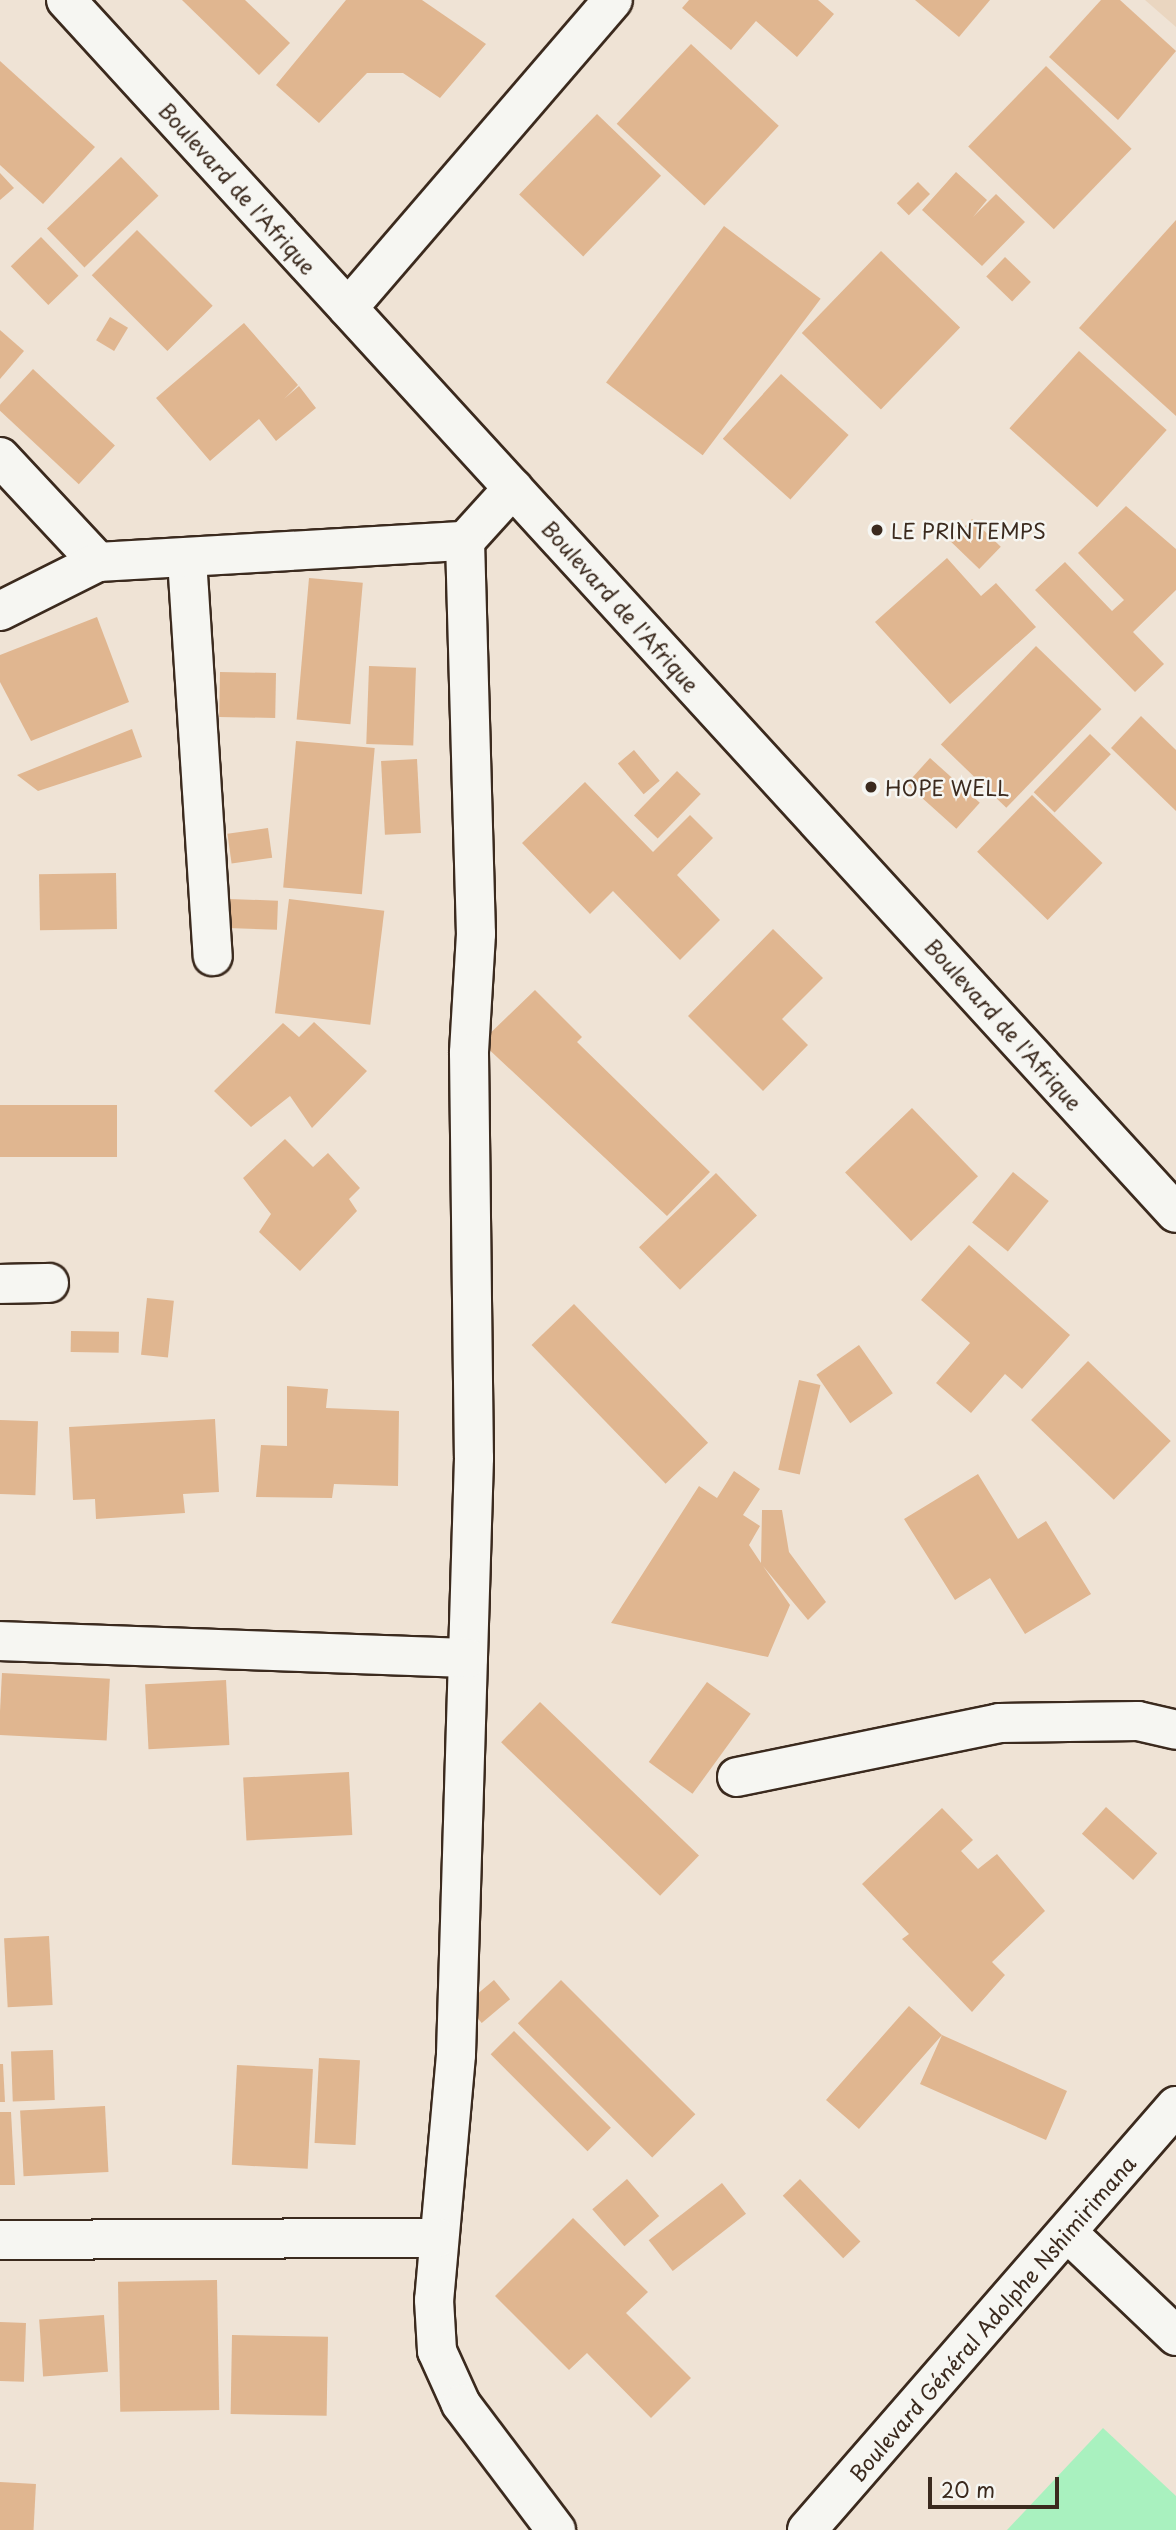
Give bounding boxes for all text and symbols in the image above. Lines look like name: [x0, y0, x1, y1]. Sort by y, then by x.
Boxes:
street label: Boulevard de l'Afrique: [154, 97, 322, 279]
street label: Boulevard de l'Afrique: [537, 515, 705, 697]
place label: LE PRINTEMPS: [891, 517, 1047, 543]
marker: LE PRINTEMPS: [869, 522, 885, 538]
place label: HOPE WELL: [885, 774, 1010, 800]
marker: HOPE WELL: [863, 779, 879, 795]
street label: Boulevard de l'Afrique: [920, 933, 1088, 1115]
street label: Boulevard Général Adolphe Nshimirimana: [843, 2150, 1141, 2486]
scale bar: [931, 2464, 1062, 2508]
text: 20 m: [941, 2473, 995, 2505]

